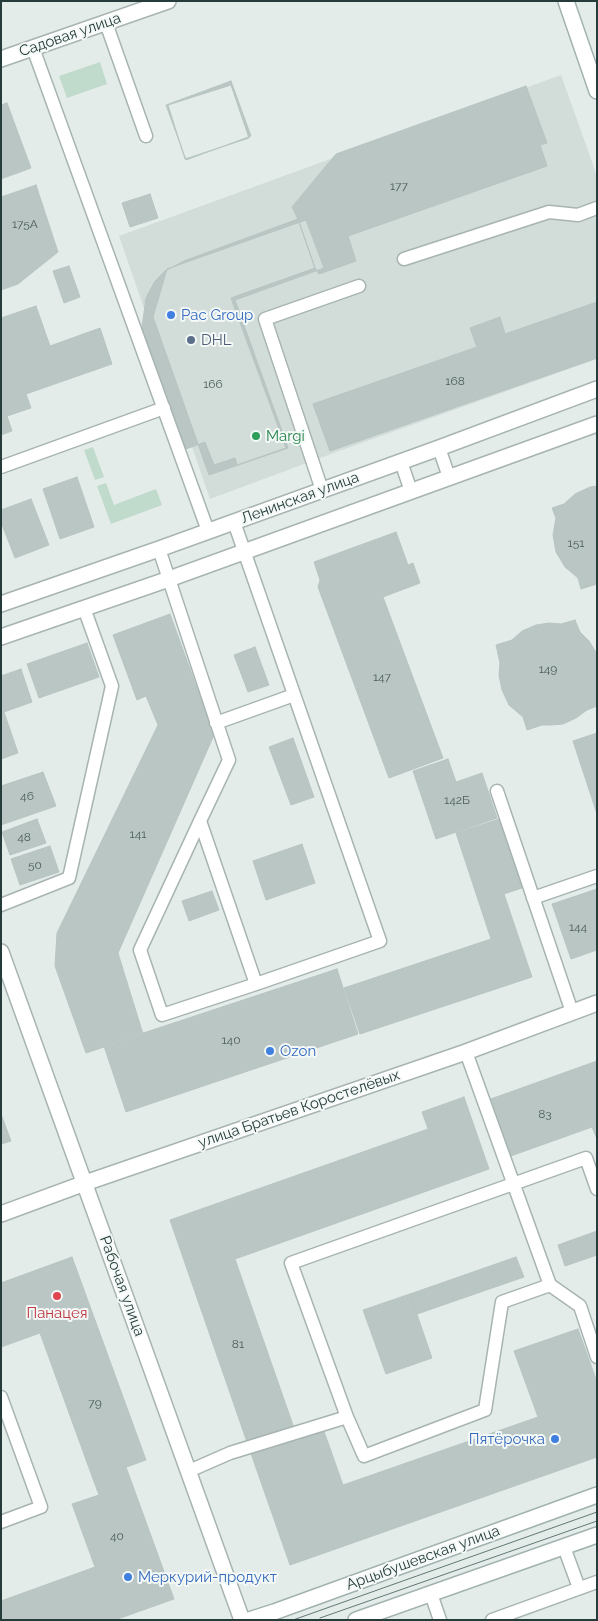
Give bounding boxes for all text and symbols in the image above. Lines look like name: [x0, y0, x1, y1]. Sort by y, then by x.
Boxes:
street label: Садовая улица: [17, 9, 123, 61]
house number: 177: [390, 179, 408, 193]
house number: 175А: [12, 217, 38, 231]
place label: Pac Group: [181, 306, 253, 324]
marker: Pac Group: [165, 309, 177, 321]
place label: DHL: [201, 331, 232, 349]
marker: DHL: [185, 334, 197, 346]
house number: 168: [445, 374, 465, 388]
house number: 166: [203, 377, 223, 391]
place label: Margi: [266, 427, 305, 445]
marker: Margi: [250, 430, 262, 442]
street label: Ленинская улица: [239, 468, 361, 528]
house number: 151: [568, 536, 584, 550]
house number: 149: [539, 662, 557, 676]
house number: 147: [373, 670, 391, 684]
house number: 46: [20, 789, 34, 803]
house number: 142Б: [444, 793, 470, 807]
house number: 141: [130, 827, 146, 841]
house number: 48: [17, 830, 31, 844]
house number: 50: [28, 858, 42, 872]
house number: 144: [569, 920, 587, 934]
house number: 140: [221, 1033, 241, 1047]
place label: Ozon: [280, 1042, 316, 1060]
marker: Ozon: [264, 1045, 276, 1057]
street label: улица Братьев Коростелёвых: [196, 1066, 402, 1152]
house number: 83: [538, 1107, 552, 1121]
street label: Рабочая улица: [96, 1233, 148, 1339]
marker: Панацея: [51, 1290, 63, 1302]
place label: Панацея: [26, 1304, 88, 1322]
house number: 81: [232, 1337, 244, 1351]
house number: 79: [88, 1396, 102, 1410]
place label: Пятёрочка: [469, 1430, 545, 1448]
marker: Пятёрочка: [549, 1433, 561, 1445]
street label: Арцыбушевская улица: [344, 1522, 502, 1594]
house number: 40: [110, 1529, 124, 1543]
place label: Меркурий-продукт: [138, 1568, 277, 1586]
marker: Меркурий-продукт: [122, 1571, 134, 1583]

